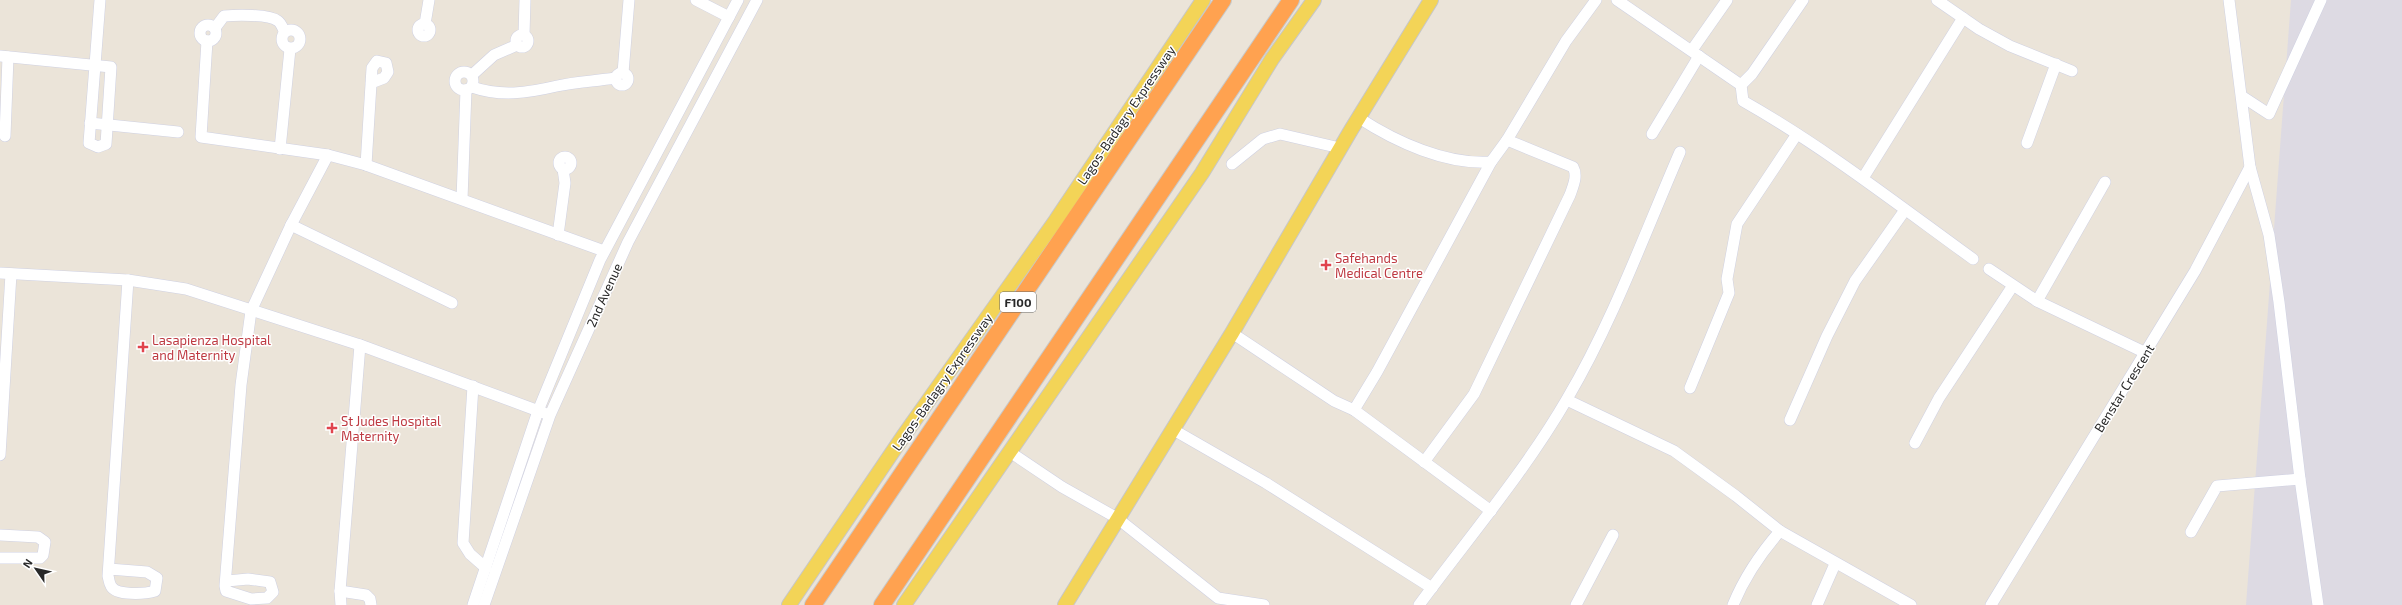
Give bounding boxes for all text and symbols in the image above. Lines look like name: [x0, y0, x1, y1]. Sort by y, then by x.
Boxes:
street label: Lagos-Badagry Expressway: [1073, 42, 1179, 188]
place label: Safehands Medical Centre: [1335, 250, 1423, 281]
marker: Safehands Medical Centre: [1320, 259, 1332, 271]
street label: 2nd Avenue: [583, 260, 625, 330]
road number: F100: [1000, 292, 1036, 312]
street label: Lagos-Badagry Expressway: [888, 310, 996, 454]
place label: Lasapienza Hospital and Maternity: [152, 332, 271, 363]
marker: Lasapienza Hospital and Maternity: [137, 341, 149, 353]
street label: Benstar Crescent: [2090, 341, 2158, 435]
place label: St Judes Hospital Maternity: [341, 413, 441, 444]
marker: St Judes Hospital Maternity: [326, 422, 338, 434]
north arrow: [16, 549, 56, 589]
text: N: [20, 556, 35, 570]

